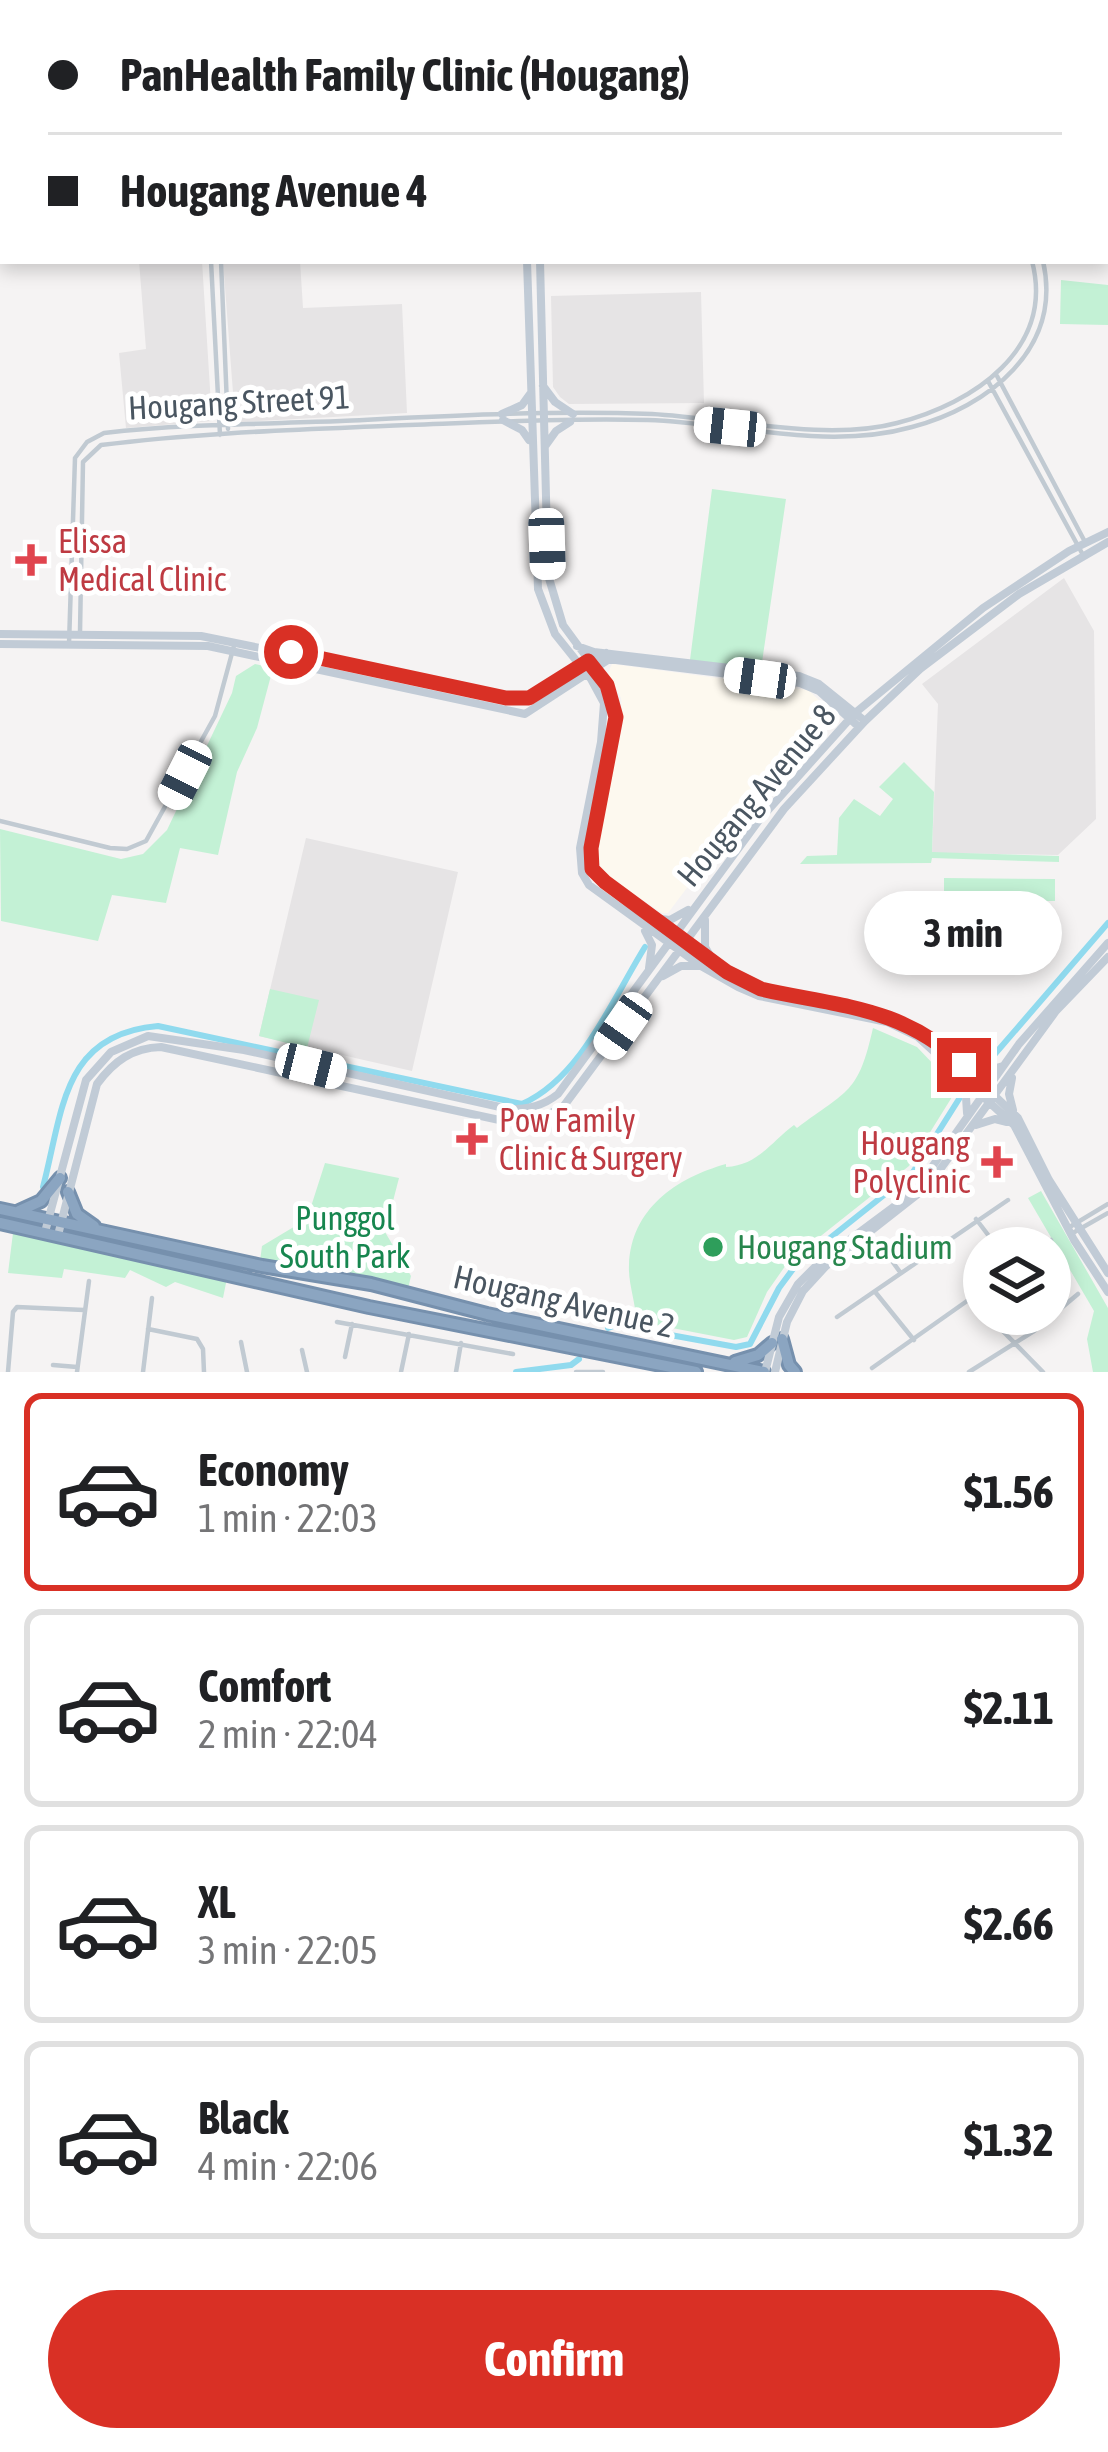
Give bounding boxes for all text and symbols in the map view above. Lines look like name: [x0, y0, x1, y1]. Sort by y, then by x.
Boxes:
text: PanHealth Family Clinic (Hougang): [120, 49, 690, 101]
text: Hougang Avenue 4: [120, 165, 428, 217]
street label: Hougang Street 91: [127, 377, 351, 427]
car: [692, 405, 768, 449]
car: [528, 507, 566, 581]
place label: Elissa Medical Clinic: [58, 522, 227, 598]
marker: Elissa Medical Clinic: [15, 544, 47, 576]
route start: [264, 625, 318, 679]
car: [722, 655, 798, 701]
street label: Hougang Avenue 8: [669, 696, 843, 894]
car: [153, 735, 217, 815]
callout: 3 min: [865, 891, 1063, 975]
text: 3 min: [923, 911, 1003, 955]
car: [588, 986, 658, 1066]
route end: [937, 1038, 991, 1092]
car: [272, 1040, 350, 1092]
place label: Pow Family Clinic & Surgery: [499, 1101, 683, 1177]
marker: Pow Family Clinic & Surgery: [456, 1123, 488, 1155]
place label: Hougang Polyclinic: [853, 1124, 971, 1200]
marker: Hougang Polyclinic: [981, 1146, 1013, 1178]
park label: Punggol South Park: [280, 1199, 410, 1275]
map controls: [963, 1227, 1071, 1335]
button: layers: [963, 1227, 1071, 1335]
place label: Hougang Stadium: [737, 1228, 953, 1266]
marker: Hougang Stadium: [700, 1234, 726, 1260]
street label: Hougang Avenue 2: [450, 1257, 678, 1345]
icon: car: [54, 1438, 162, 1546]
text: Economy: [198, 1444, 349, 1496]
text: $1.56: [964, 1466, 1054, 1518]
text: 1 min · 22:03: [198, 1496, 378, 1540]
icon: car: [54, 1654, 162, 1762]
text: Comfort: [198, 1660, 331, 1712]
text: $2.11: [964, 1682, 1054, 1734]
text: 2 min · 22:04: [198, 1712, 378, 1756]
icon: car: [54, 1870, 162, 1978]
text: XL: [198, 1876, 236, 1928]
text: $2.66: [964, 1898, 1054, 1950]
text: 3 min · 22:05: [198, 1928, 378, 1972]
icon: car: [54, 2086, 162, 2194]
text: Black: [198, 2092, 289, 2144]
text: $1.32: [964, 2114, 1054, 2166]
text: 4 min · 22:06: [198, 2144, 378, 2188]
button: Confirm: [48, 2290, 1060, 2428]

